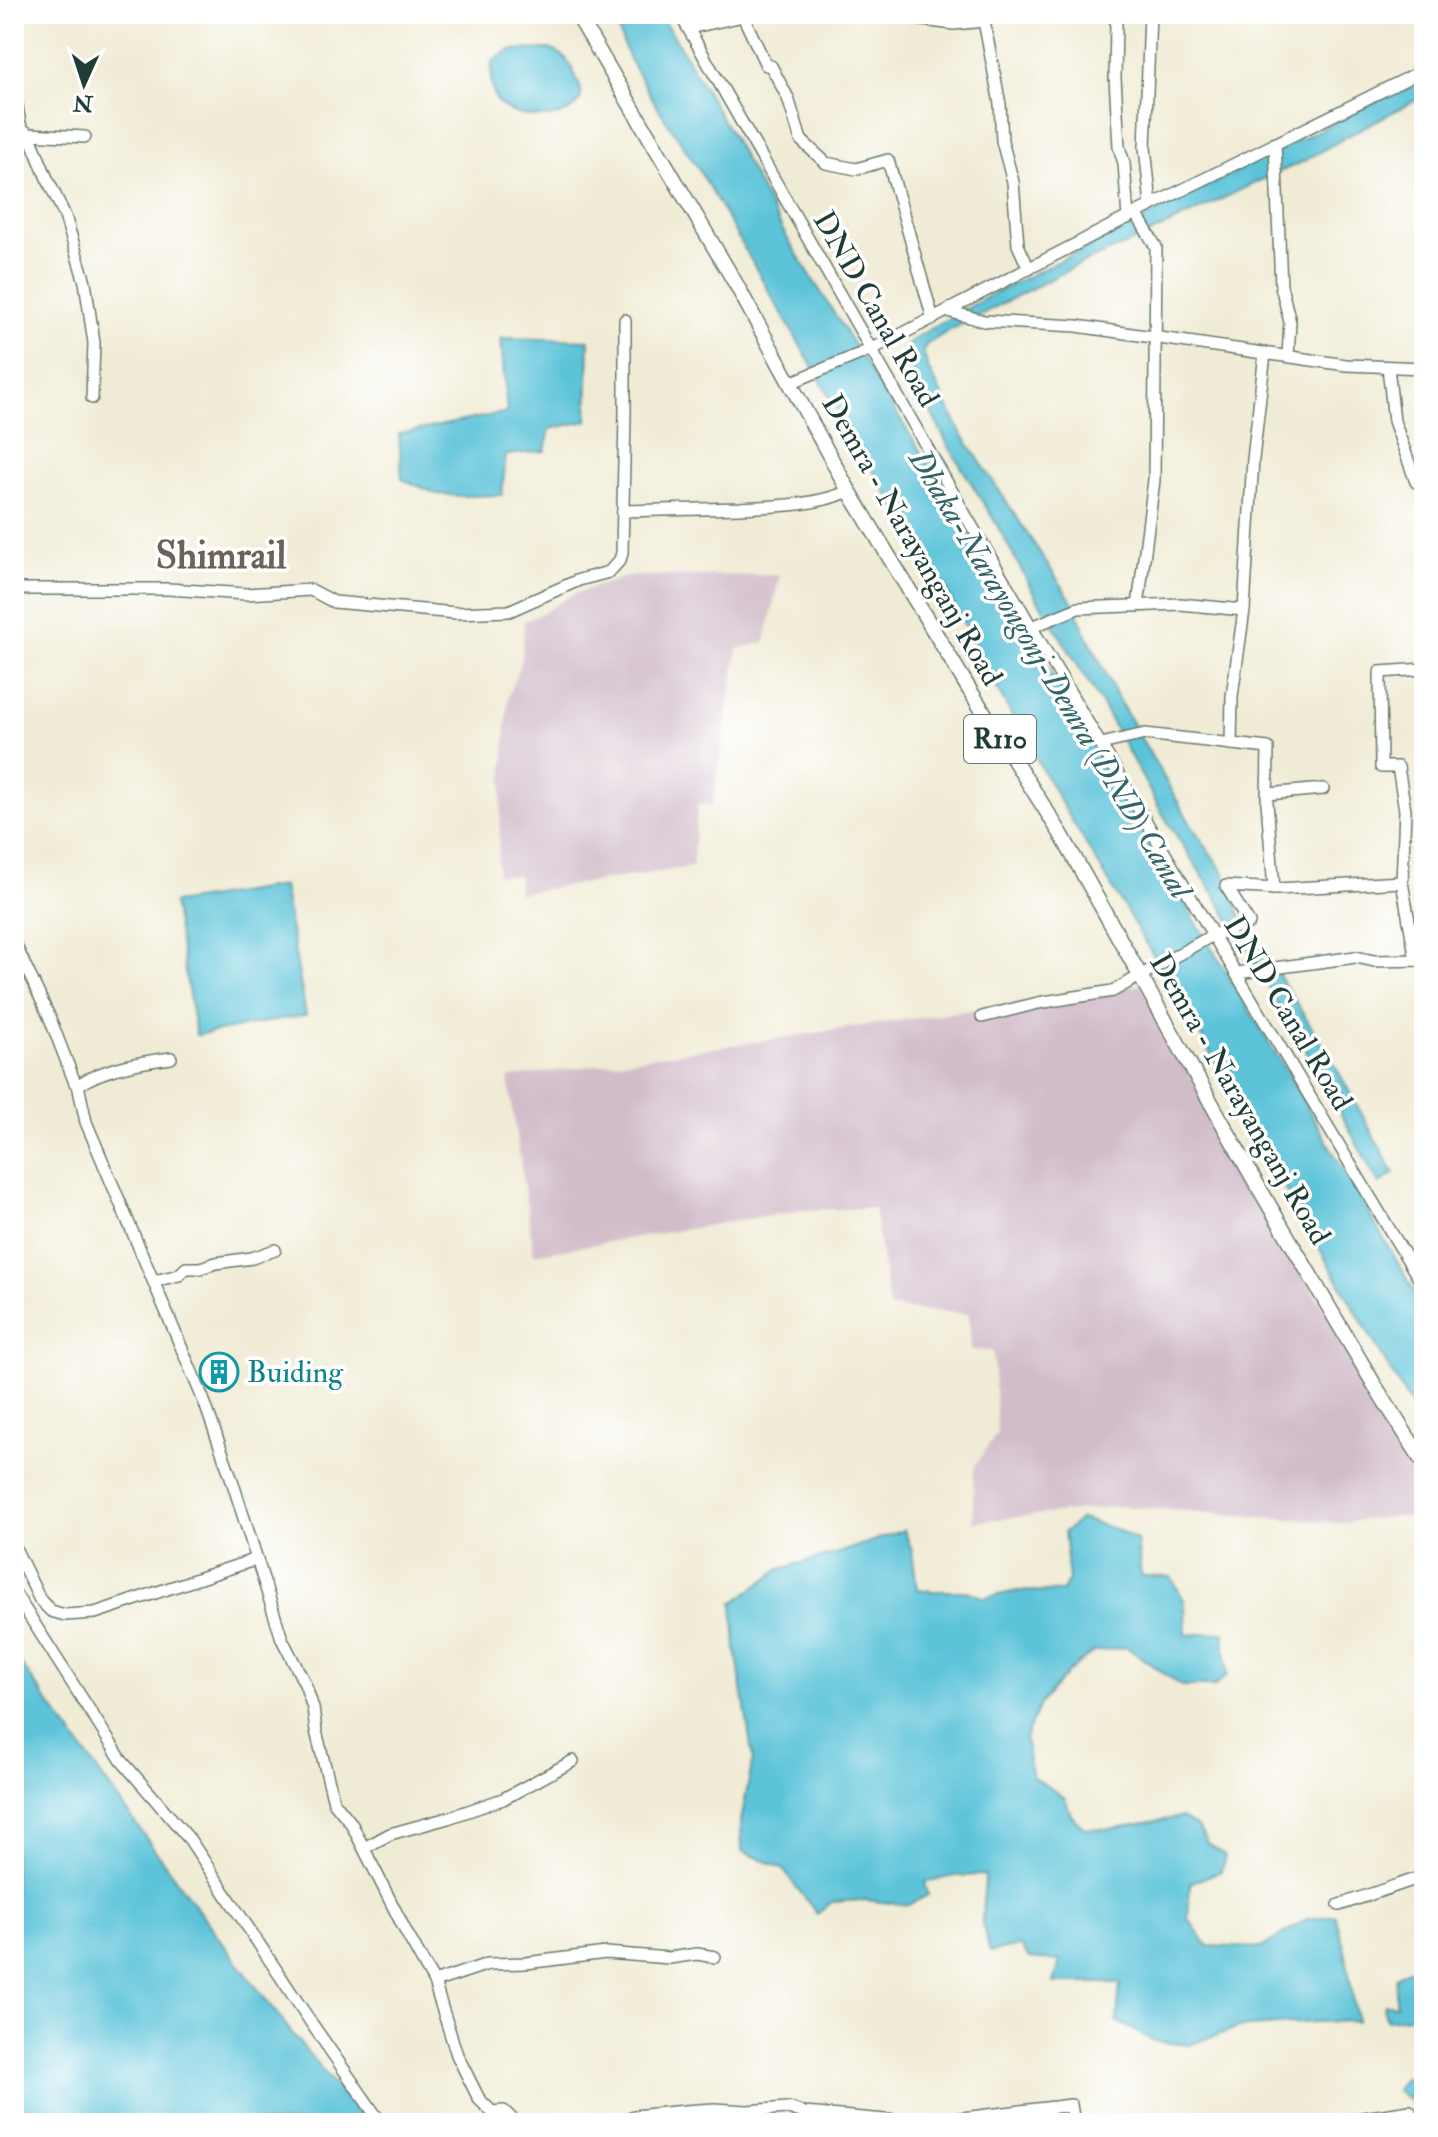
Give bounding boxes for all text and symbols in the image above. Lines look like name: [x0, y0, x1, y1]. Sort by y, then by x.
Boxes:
north arrow: [44, 44, 124, 124]
text: N: [72, 88, 95, 118]
street label: DND Canal Road: [805, 204, 947, 414]
street label: Demra - Narayanganj Road: [813, 388, 1011, 692]
water label: Dhaka-Narayongonj-Demra (DND) Canal: [899, 441, 1202, 908]
district label: Shimrail: [156, 532, 286, 580]
road number: R110: [964, 715, 1036, 763]
street label: DND Canal Road: [1215, 909, 1361, 1117]
street label: Demra - Narayanganj Road: [1141, 947, 1339, 1251]
building icon: Buiding: [198, 1351, 240, 1393]
place label: Buiding: [247, 1354, 344, 1391]

